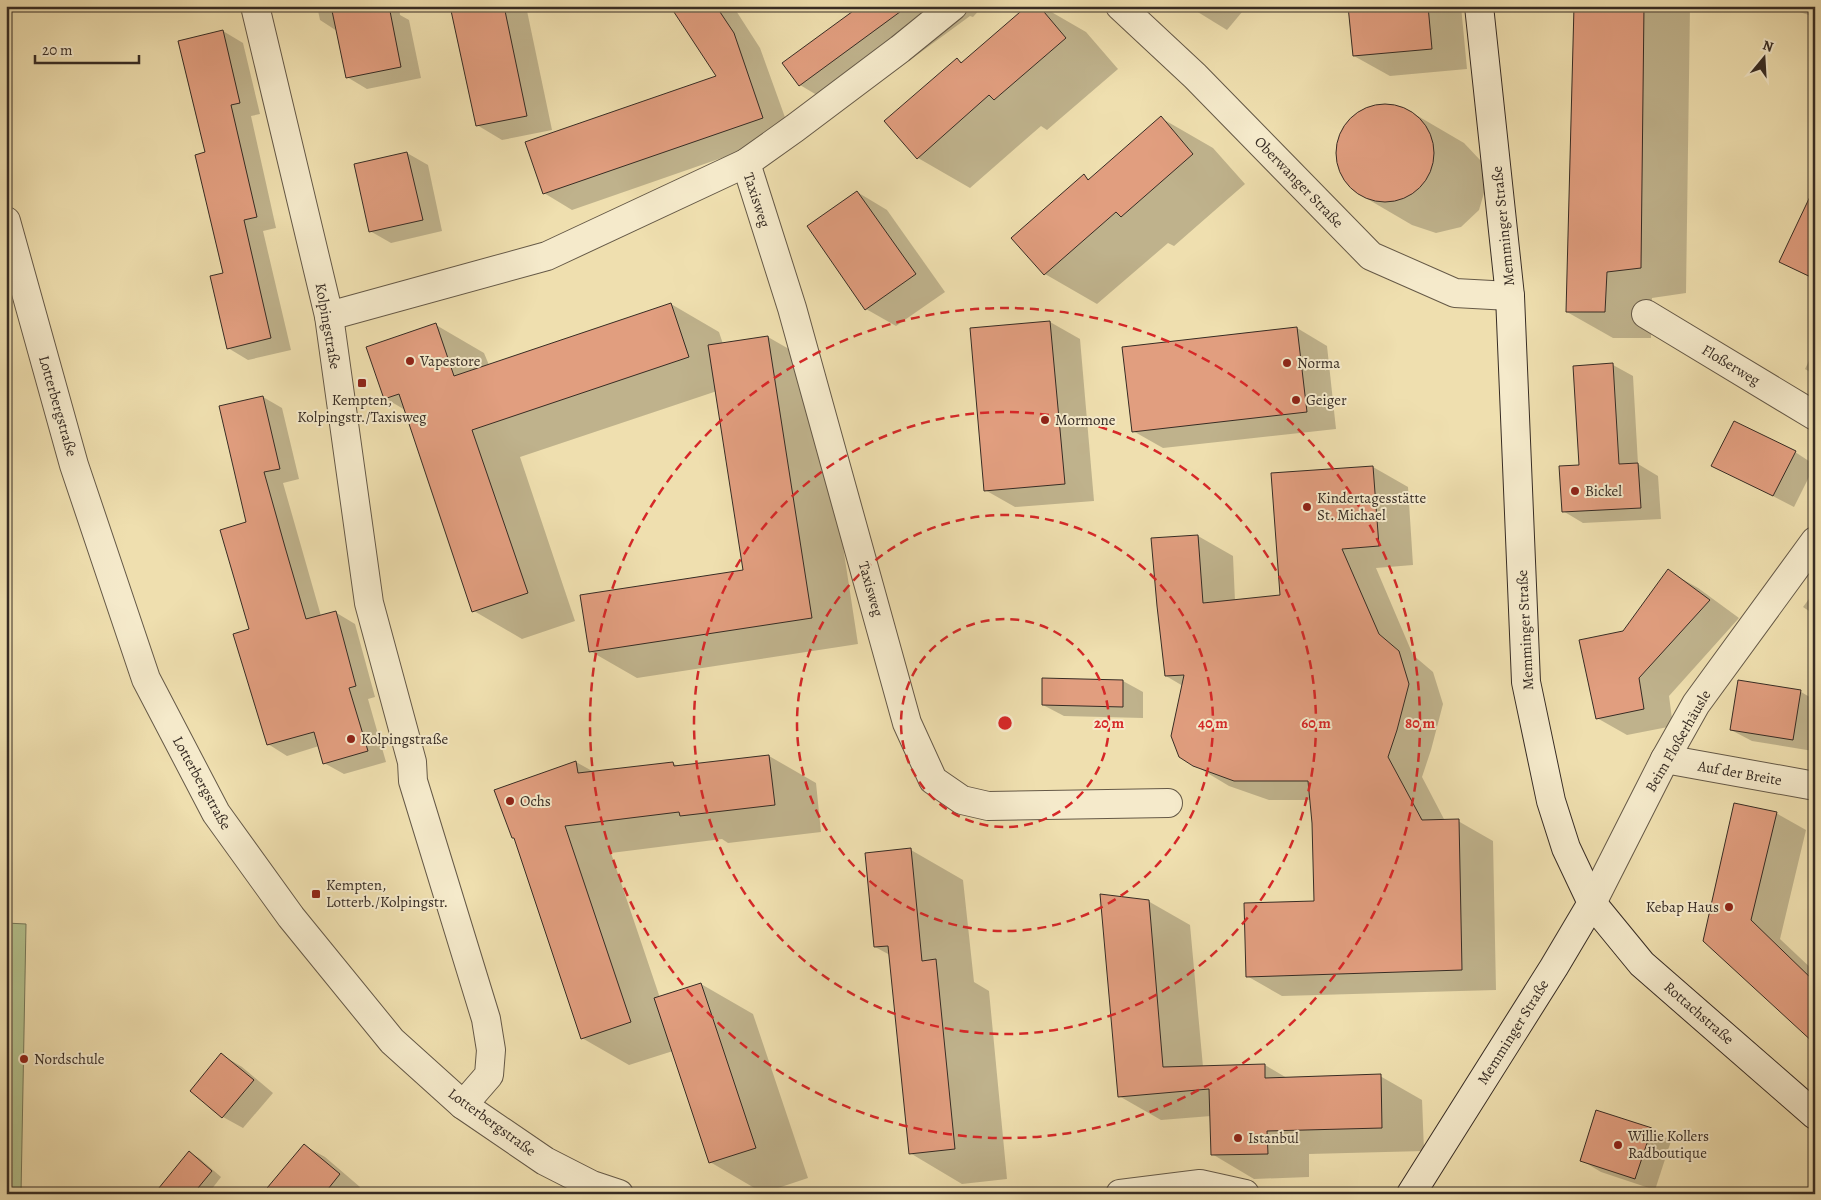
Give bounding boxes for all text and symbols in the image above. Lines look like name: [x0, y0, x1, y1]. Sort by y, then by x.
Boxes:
scale bar: [35, 32, 139, 64]
north arrow: [1738, 32, 1788, 82]
text: N: [1760, 36, 1776, 57]
text: 20 m: [42, 40, 73, 60]
street label: Oberwanger Straße: [1250, 132, 1348, 232]
street label: Memminger Straße: [1487, 165, 1519, 287]
street label: Taxisweg: [739, 170, 775, 230]
street label: Kolpingstraße: [311, 281, 345, 371]
street label: Floßerweg: [1698, 340, 1764, 391]
place label: Vapestore: [419, 351, 481, 371]
street label: Lotterbergstraße: [34, 353, 82, 459]
place label: Norma: [1297, 353, 1340, 373]
marker: Vapestore: [404, 355, 416, 367]
marker: Norma: [1281, 357, 1293, 369]
marker: Kempten, Kolpingstr./Taxisweg: [356, 377, 368, 389]
place label: Kempten, Kolpingstr./Taxisweg: [297, 390, 427, 427]
place label: Geiger: [1306, 390, 1347, 410]
marker: Geiger: [1290, 394, 1302, 406]
place label: Mormone: [1055, 410, 1116, 430]
marker: Mormone: [1039, 414, 1051, 426]
place label: Bickel: [1585, 481, 1622, 501]
marker: Bickel: [1569, 485, 1581, 497]
place label: Kindertagesstätte St. Michael: [1317, 488, 1426, 525]
marker: Kindertagesstätte St. Michael: [1301, 501, 1313, 513]
street label: Taxisweg: [854, 559, 888, 619]
street label: Memminger Straße: [1512, 569, 1538, 691]
street label: Beim Floßerhäusle: [1641, 686, 1716, 796]
text: 20 m: [1094, 713, 1124, 733]
text: 40 m: [1198, 713, 1228, 733]
text: 60 m: [1301, 713, 1331, 733]
text: 80 m: [1405, 713, 1435, 733]
centre of rings: [996, 714, 1014, 732]
place label: Kolpingstraße: [361, 729, 448, 749]
street label: Lotterbergstraße: [168, 733, 236, 834]
marker: Kolpingstraße: [345, 733, 357, 745]
street label: Auf der Breite: [1695, 756, 1784, 790]
place label: Ochs: [520, 791, 551, 811]
marker: Ochs: [504, 795, 516, 807]
place label: Kempten, Lotterb./Kolpingstr.: [326, 875, 448, 912]
marker: Kempten, Lotterb./Kolpingstr.: [310, 888, 322, 900]
place label: Kebap Haus: [1646, 897, 1719, 917]
marker: Kebap Haus: [1723, 901, 1735, 913]
street label: Memminger Straße: [1473, 975, 1554, 1088]
street label: Rottachstraße: [1660, 977, 1738, 1049]
place label: Nordschule: [34, 1049, 105, 1069]
marker: Nordschule: [18, 1053, 30, 1065]
street label: Lotterbergstraße: [444, 1083, 540, 1161]
place label: Willie Kollers Radboutique: [1627, 1126, 1709, 1163]
place label: Istanbul: [1248, 1128, 1299, 1148]
marker: Istanbul: [1232, 1132, 1244, 1144]
marker: Willie Kollers Radboutique: [1612, 1139, 1624, 1151]

